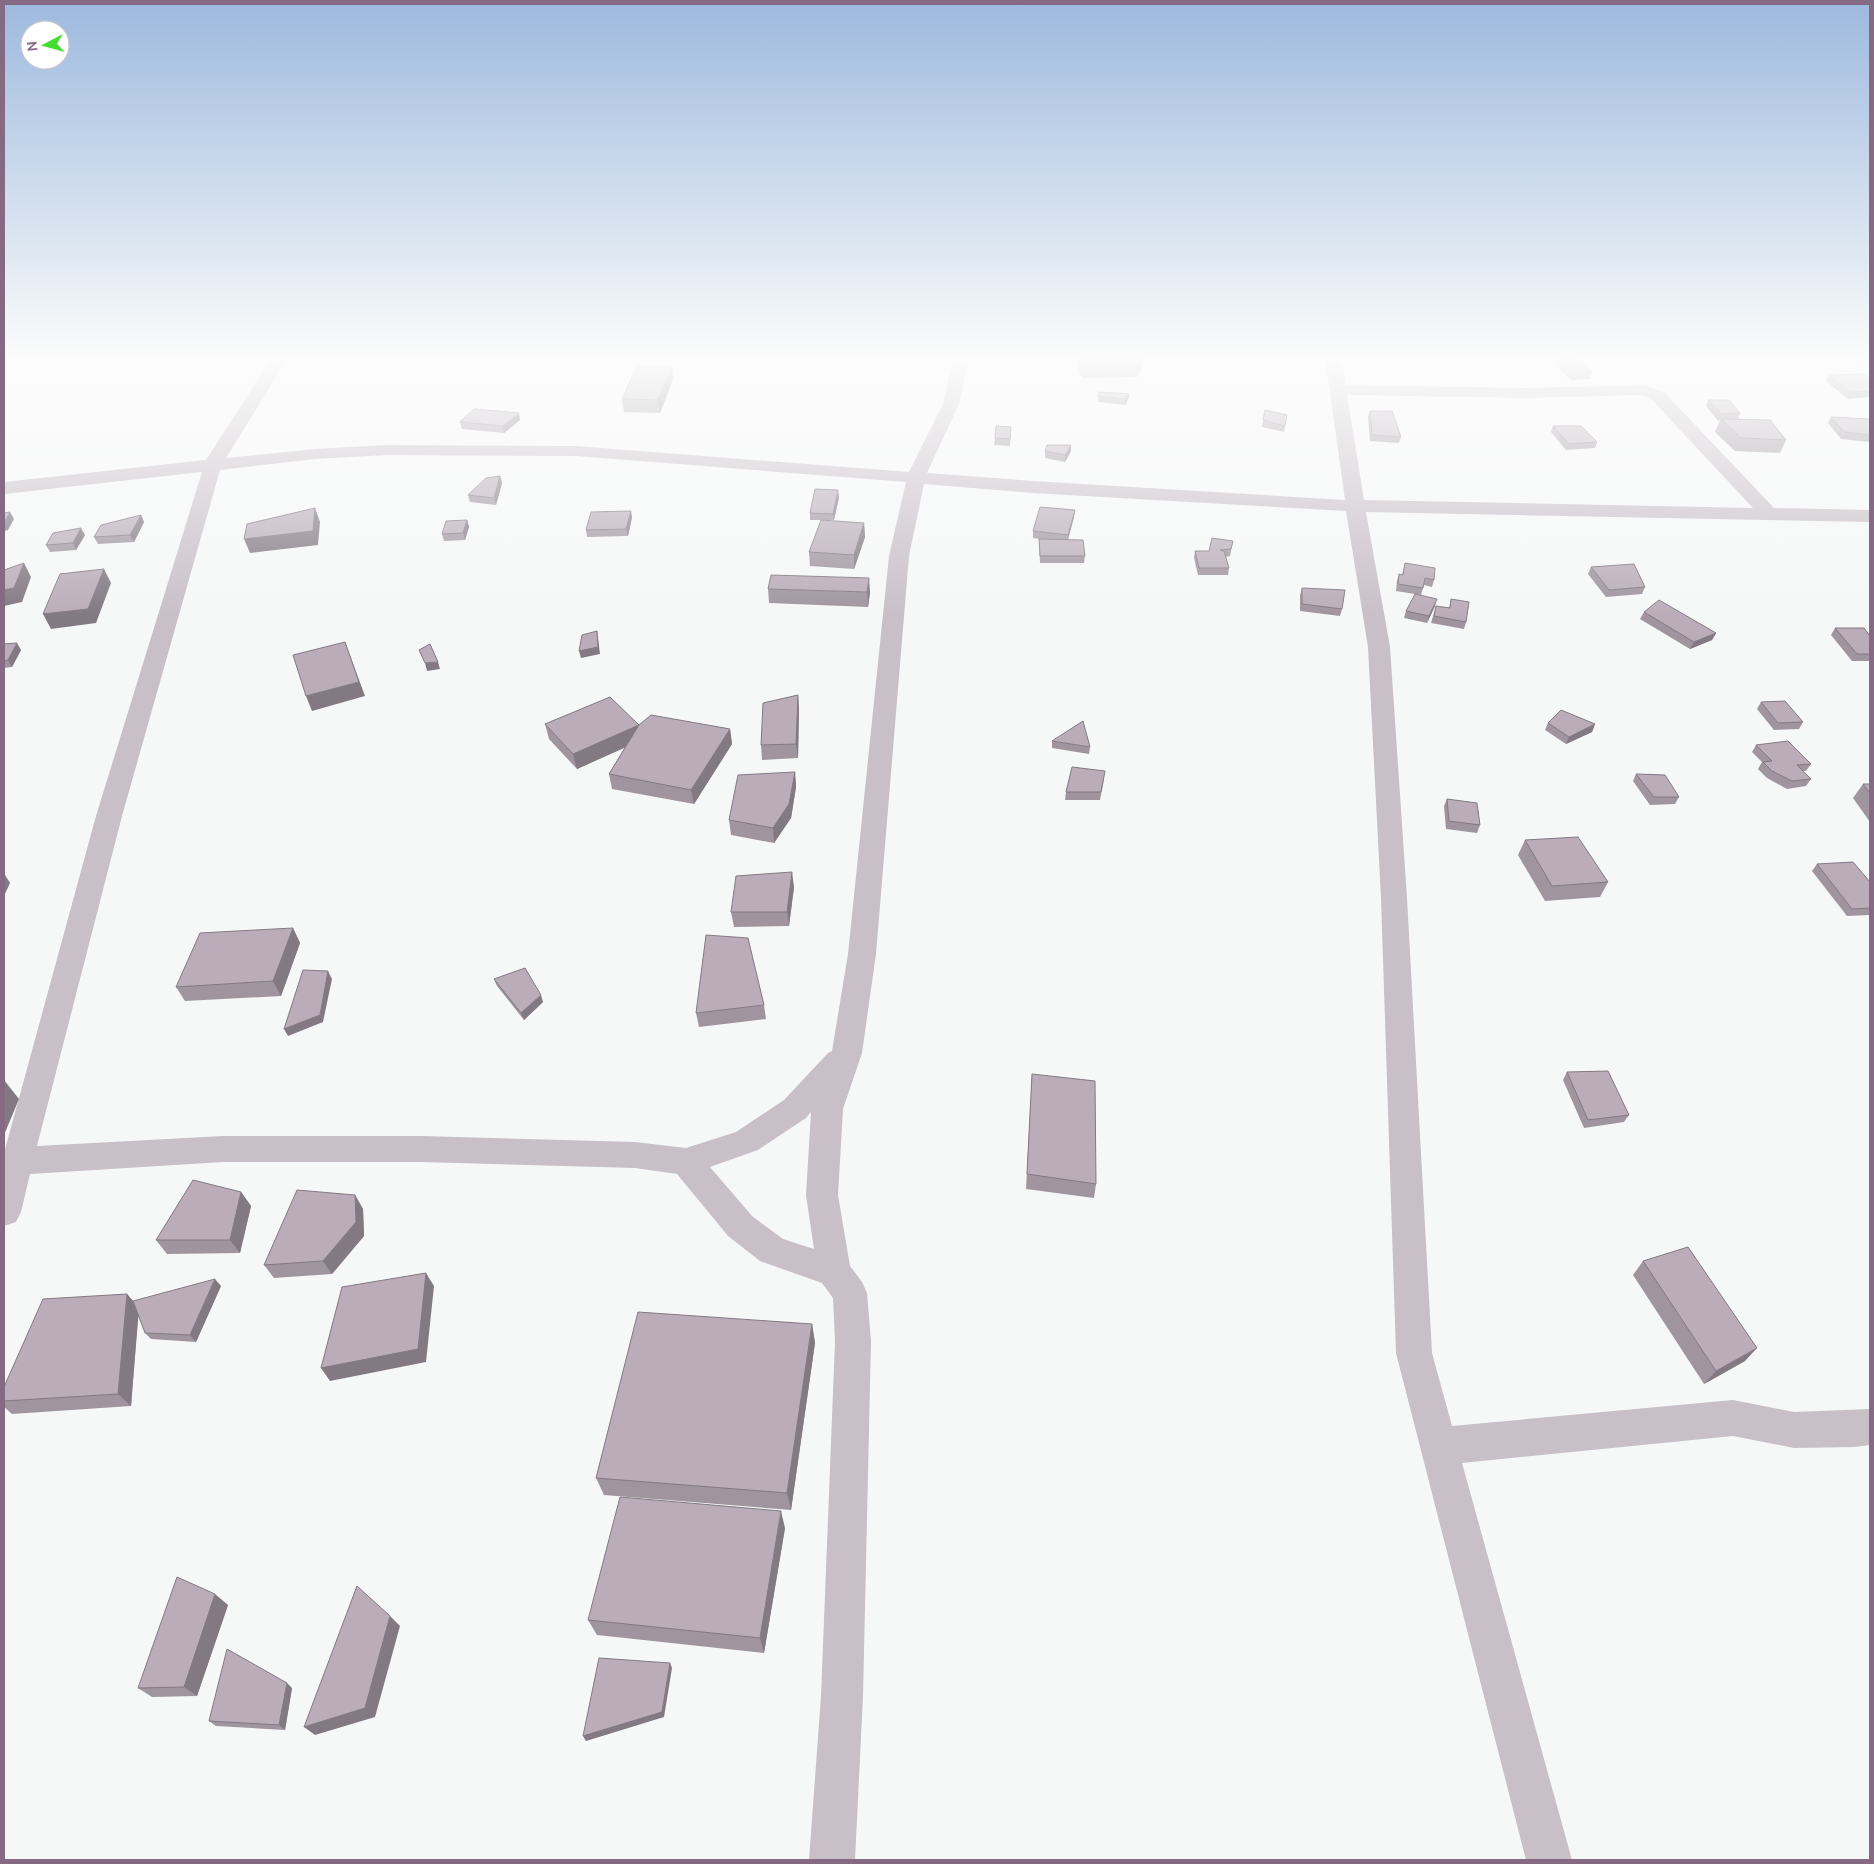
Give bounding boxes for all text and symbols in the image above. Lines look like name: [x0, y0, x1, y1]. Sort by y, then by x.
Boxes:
north arrow: [20, 20, 70, 70]
text: N: [24, 40, 41, 52]

